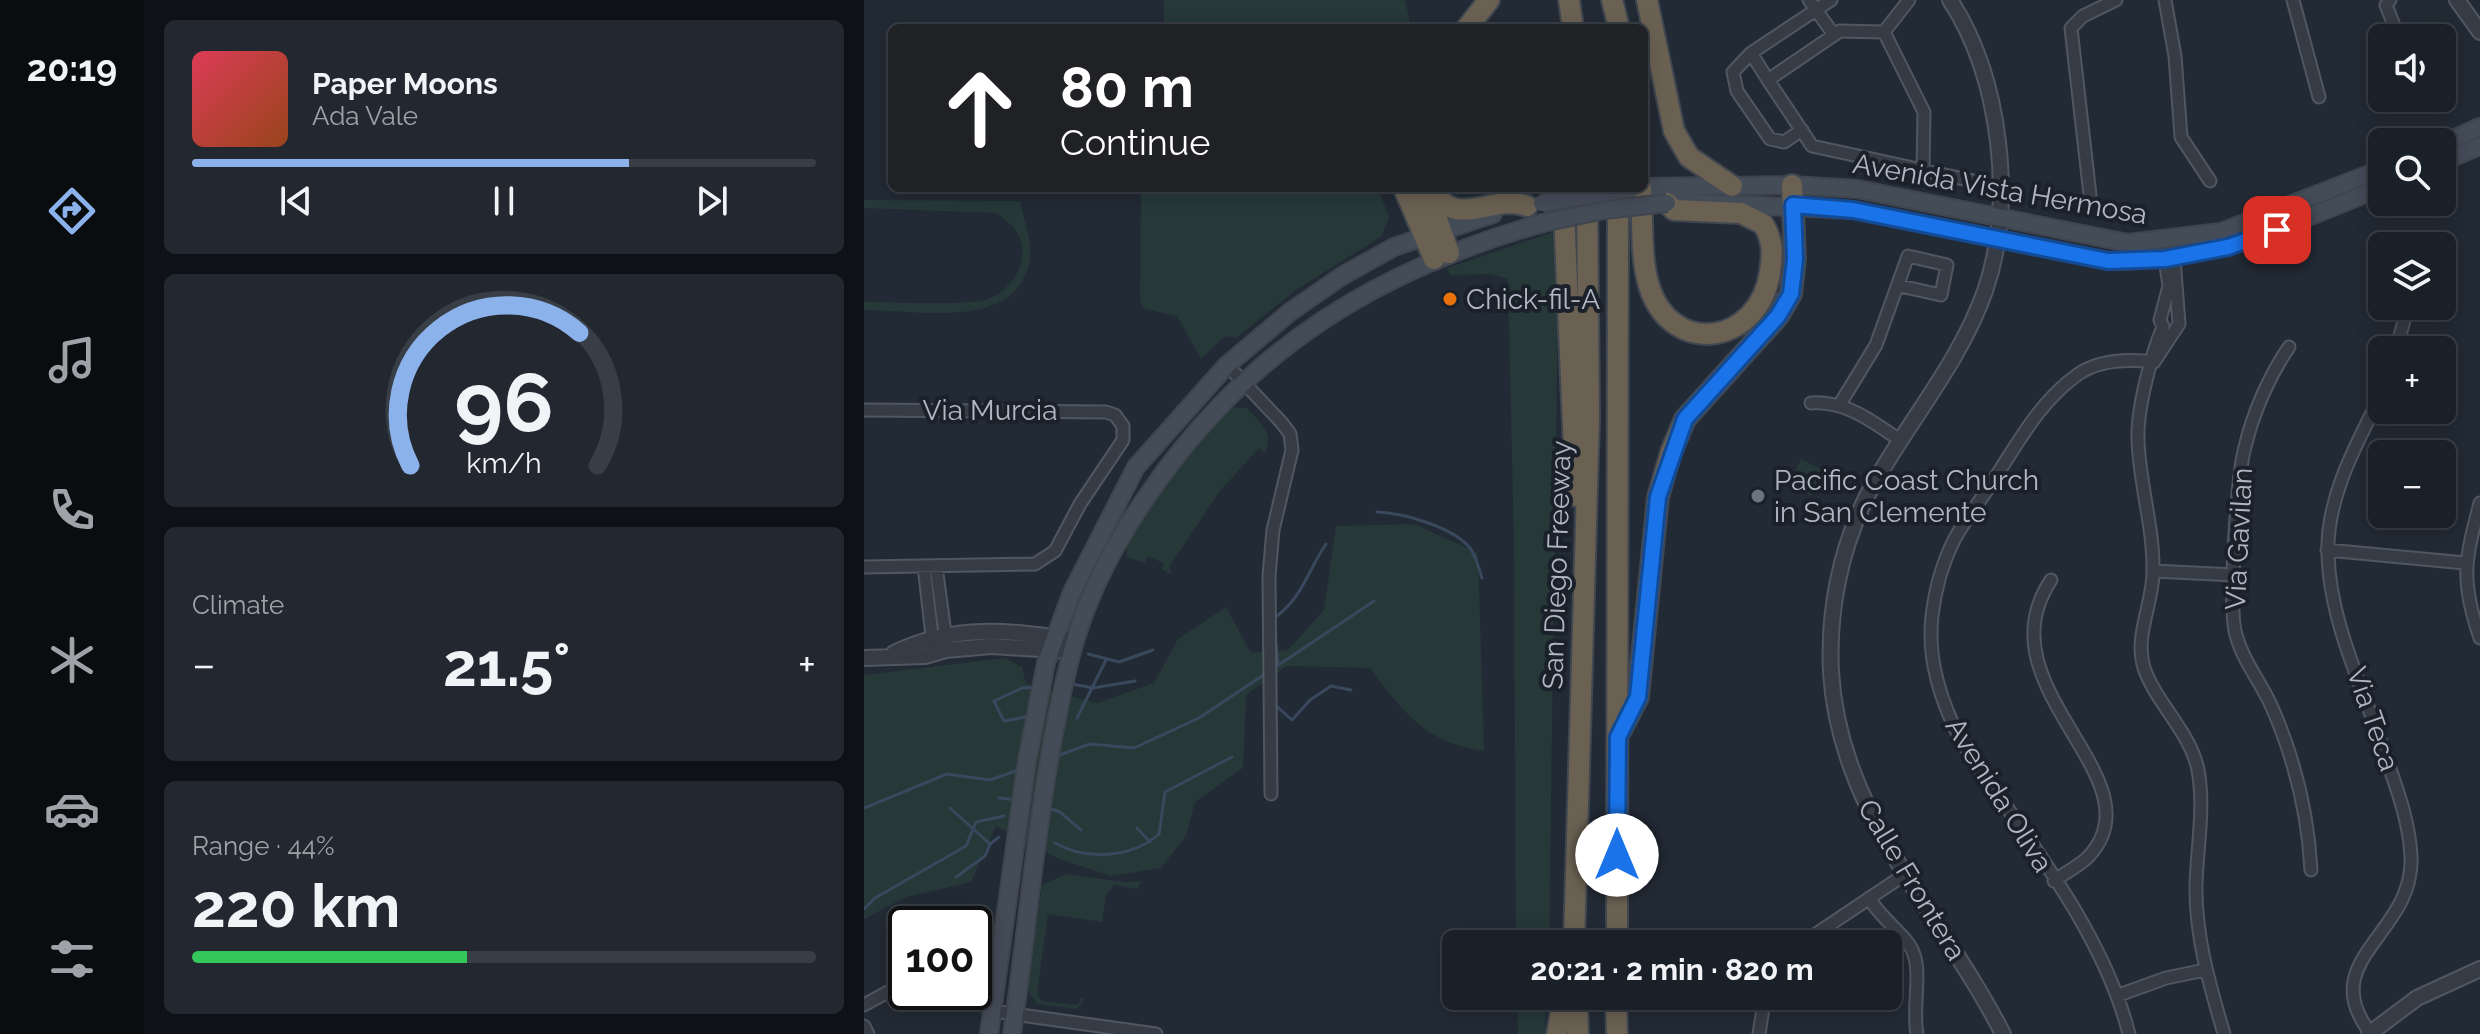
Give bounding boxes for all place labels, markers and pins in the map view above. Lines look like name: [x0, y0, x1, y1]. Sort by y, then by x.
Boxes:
pin: [2243, 196, 2311, 264]
place label: Chick-fil-A: [1466, 283, 1600, 316]
marker: Chick-fil-A: [1441, 290, 1459, 308]
place label: Pacific Coast Church in San Clemente: [1774, 464, 2039, 529]
marker: Pacific Coast Church in San Clemente: [1749, 487, 1767, 505]

